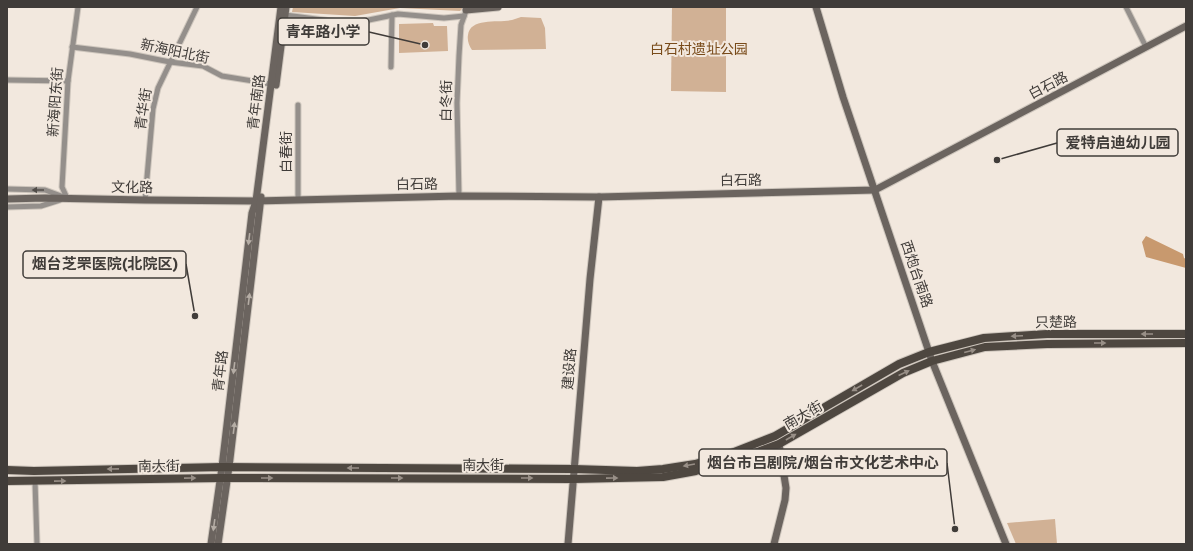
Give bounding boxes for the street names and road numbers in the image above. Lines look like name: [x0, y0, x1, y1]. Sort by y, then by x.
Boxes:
street label: 新海阳北街: [139, 36, 211, 66]
street label: 新海阳东街: [45, 67, 65, 137]
street label: 白石路: [1026, 68, 1070, 102]
street label: 青年南路: [245, 73, 267, 131]
street label: 白冬街: [438, 80, 454, 122]
street label: 青华街: [132, 87, 154, 131]
street label: 白春街: [278, 131, 294, 173]
street label: 白石路: [720, 172, 762, 188]
street label: 白石路: [396, 176, 438, 192]
street label: 文化路: [111, 179, 153, 195]
street label: 西炮台南路: [898, 238, 936, 310]
street label: 只楚路: [1035, 314, 1077, 330]
street label: 建设路: [559, 347, 579, 391]
street label: 青年路: [210, 349, 230, 393]
street label: 南大街: [781, 398, 825, 432]
street label: 南大街: [462, 457, 504, 473]
street label: 南大街: [138, 458, 180, 474]

